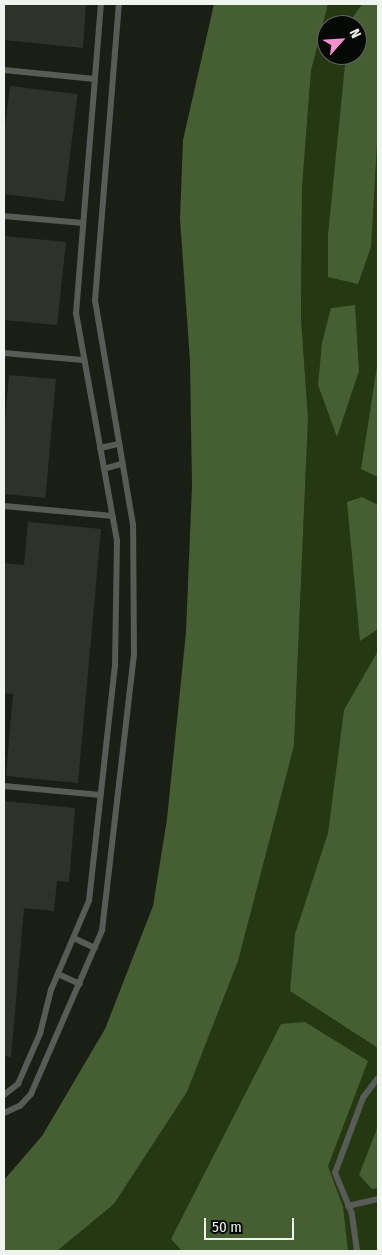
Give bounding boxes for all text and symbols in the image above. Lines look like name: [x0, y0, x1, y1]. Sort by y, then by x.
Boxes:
north arrow: [317, 15, 367, 65]
text: N: [346, 26, 365, 41]
scale bar: [207, 1208, 297, 1240]
text: 50 m: [212, 1218, 242, 1236]

